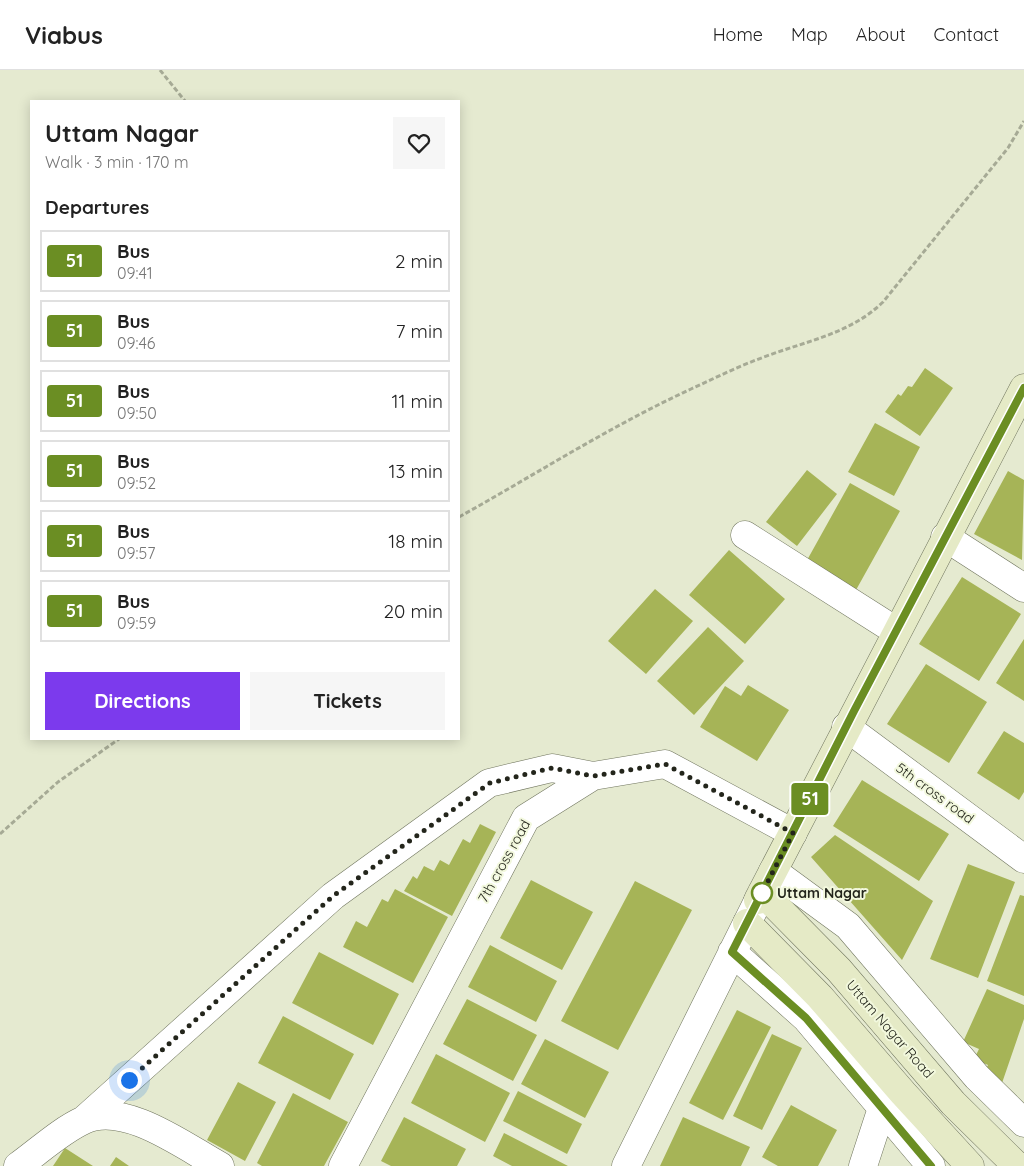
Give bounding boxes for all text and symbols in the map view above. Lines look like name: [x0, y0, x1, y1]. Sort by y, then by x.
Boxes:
text: Viabus: [25, 20, 103, 50]
text: Home: [713, 23, 763, 46]
text: Map: [791, 23, 828, 46]
text: About: [856, 23, 906, 46]
text: Contact: [934, 23, 999, 46]
button: heart: [393, 117, 445, 169]
text: Uttam Nagar: [45, 118, 199, 148]
text: Walk · 3 min · 170 m: [45, 152, 189, 172]
text: Departures: [45, 195, 149, 219]
text: Bus: [117, 239, 150, 263]
text: 51: [66, 249, 83, 272]
text: 2 min: [395, 249, 443, 273]
text: 09:41: [117, 263, 153, 283]
text: Bus: [117, 309, 150, 333]
text: 51: [66, 319, 83, 342]
text: 7 min: [396, 319, 443, 343]
text: 09:46: [117, 333, 155, 353]
text: Bus: [117, 379, 150, 403]
text: 51: [66, 389, 83, 412]
text: 11 min: [391, 389, 443, 413]
text: 09:50: [117, 403, 157, 423]
text: Bus: [117, 449, 150, 473]
text: 51: [66, 459, 83, 482]
text: 13 min: [388, 459, 443, 483]
text: 09:52: [117, 473, 156, 493]
text: Bus: [117, 519, 150, 543]
text: 51: [66, 529, 83, 552]
text: 18 min: [388, 529, 443, 553]
text: 09:57: [117, 543, 155, 563]
text: Bus: [117, 589, 150, 613]
text: 51: [66, 599, 83, 622]
text: 20 min: [384, 599, 443, 623]
text: 09:59: [117, 613, 156, 633]
button: Directions: [45, 672, 240, 730]
button: Tickets: [250, 672, 445, 730]
street label: 5th cross road: [892, 759, 978, 827]
line badge: 51: [788, 783, 832, 815]
text: 51: [801, 787, 819, 810]
street label: 7th cross road: [474, 816, 534, 906]
marker: Uttam Nagar: [751, 882, 773, 904]
place label: Uttam Nagar: [777, 884, 867, 902]
street label: Uttam Nagar Road: [842, 976, 938, 1082]
your location: [117, 1068, 142, 1093]

